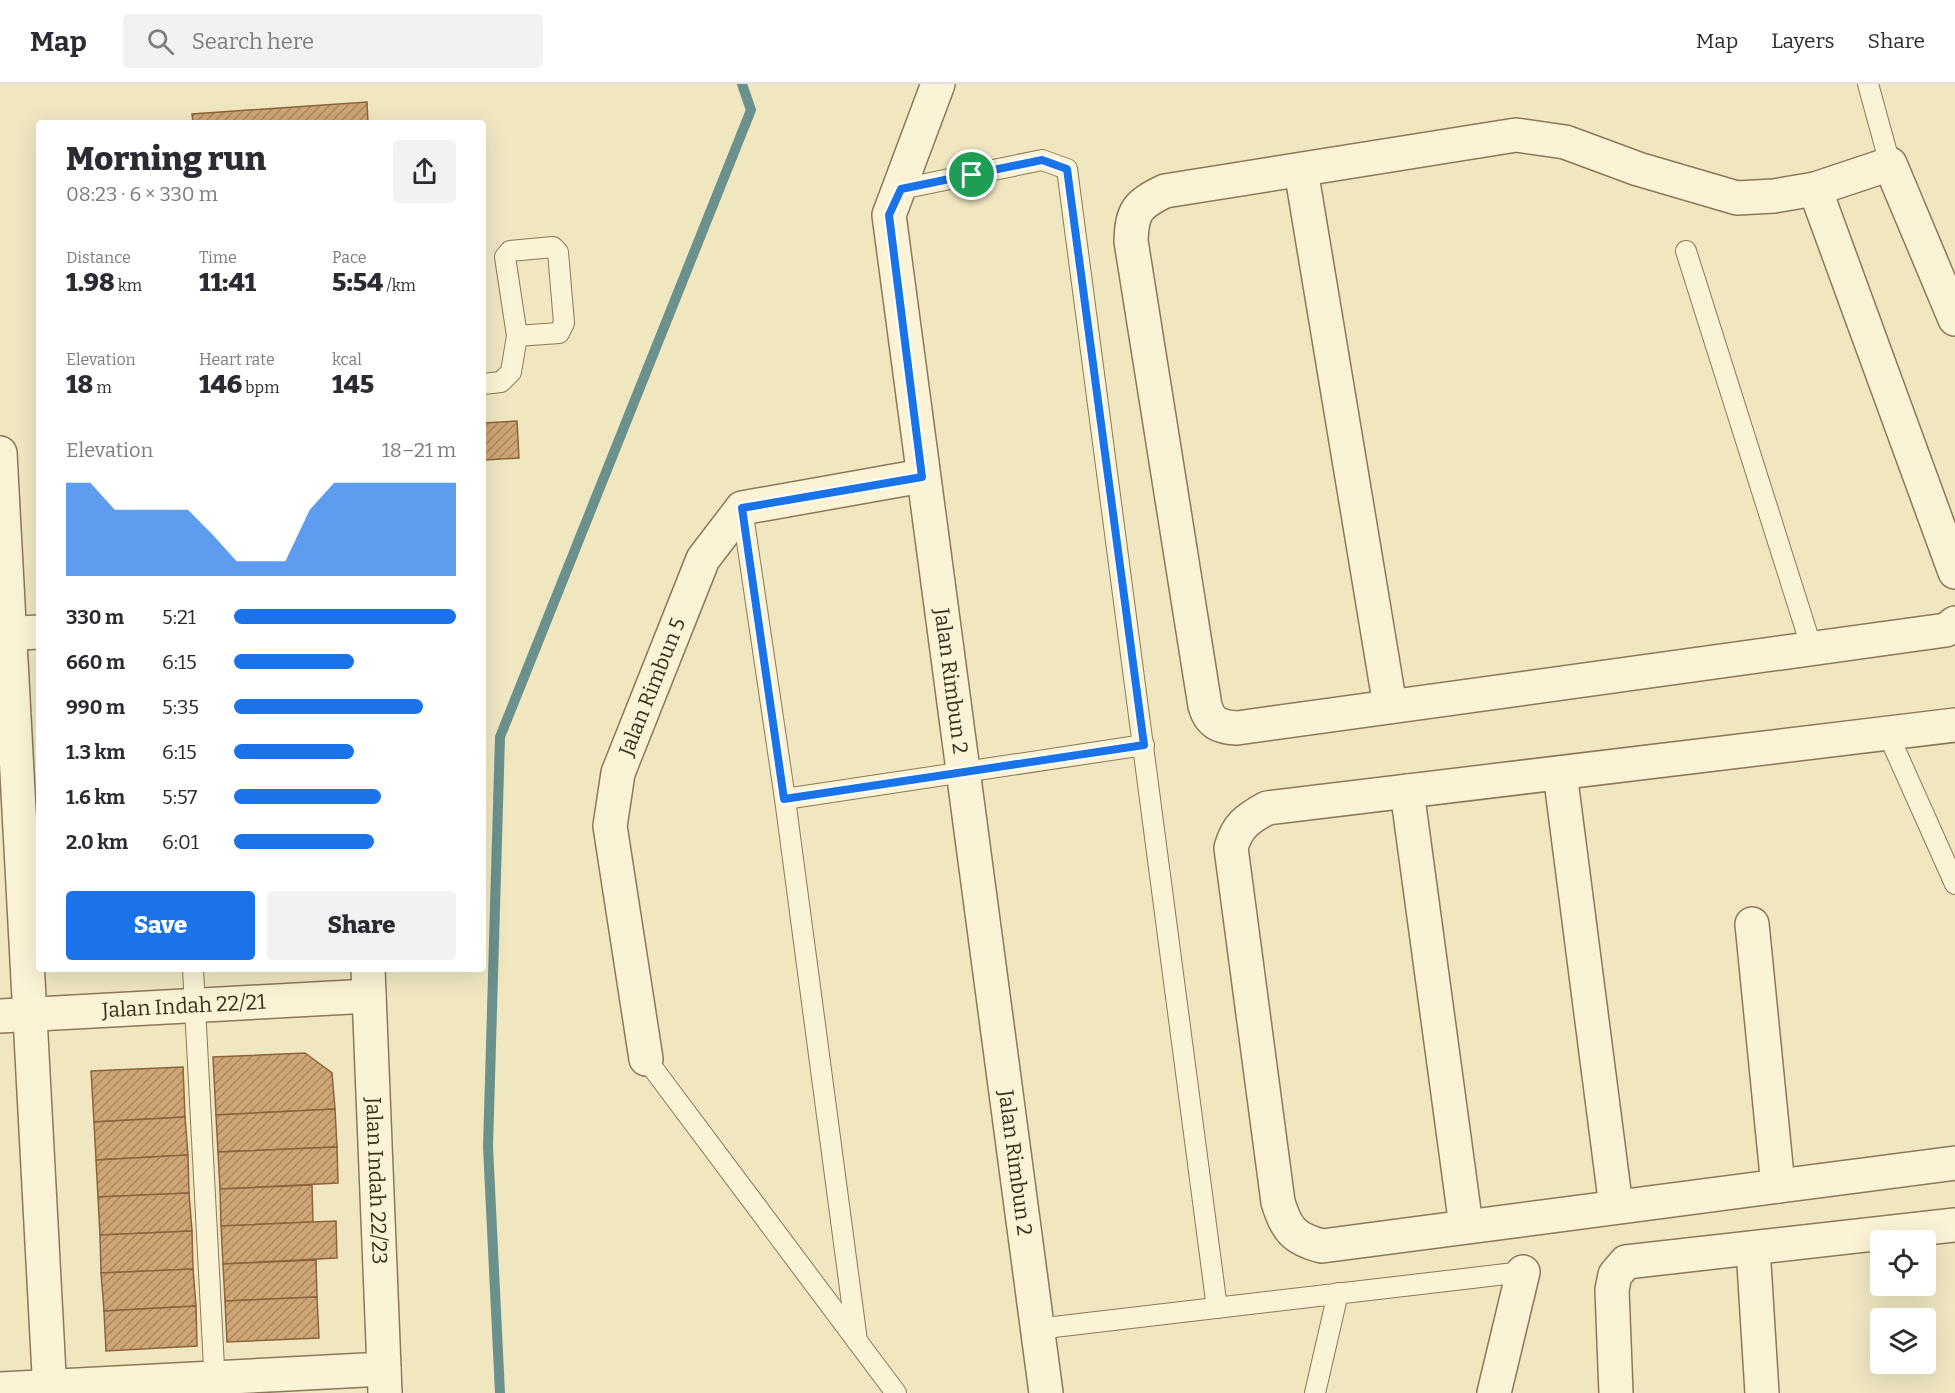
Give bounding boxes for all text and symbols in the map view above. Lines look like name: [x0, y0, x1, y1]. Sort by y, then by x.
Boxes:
search box: [123, 14, 543, 68]
text: Map: [30, 25, 87, 58]
icon: search: [144, 25, 177, 58]
text: Search here: [192, 28, 314, 55]
text: Map: [1696, 28, 1738, 54]
text: Layers: [1771, 28, 1835, 54]
text: Share: [1868, 28, 1925, 54]
text: Morning run: [66, 139, 266, 179]
button: share: [393, 140, 456, 203]
pin: [946, 149, 997, 200]
icon: arrive: [955, 158, 988, 191]
text: 08:23 · 6 × 330 m: [66, 182, 218, 206]
text: Distance: [66, 248, 131, 267]
text: Time: [199, 248, 237, 267]
text: Pace: [332, 248, 367, 267]
text: 1.98: [66, 267, 115, 298]
text: 11:41: [199, 267, 256, 298]
text: 5:54: [332, 267, 383, 298]
text: km: [115, 276, 142, 295]
text: /km: [383, 276, 416, 295]
text: Elevation: [66, 350, 136, 369]
text: Heart rate: [199, 350, 275, 369]
text: kcal: [332, 350, 362, 369]
text: 18: [66, 369, 93, 400]
text: 146: [199, 369, 242, 400]
text: 145: [332, 369, 374, 400]
text: m: [93, 378, 112, 397]
text: bpm: [242, 378, 279, 397]
text: Elevation: [66, 438, 153, 462]
text: 18–21 m: [382, 438, 456, 462]
text: 330 m: [66, 605, 124, 629]
text: 5:21: [162, 605, 196, 629]
street label: Jalan Rimbun 2: [928, 606, 974, 755]
street label: Jalan Rimbun 5: [613, 614, 691, 761]
text: 660 m: [66, 650, 125, 674]
text: 6:15: [162, 650, 197, 674]
text: 990 m: [66, 695, 125, 719]
text: 5:35: [162, 695, 199, 719]
text: 1.3 km: [66, 740, 125, 764]
text: 6:15: [162, 740, 197, 764]
text: 1.6 km: [66, 785, 125, 809]
text: 5:57: [162, 785, 197, 809]
text: 2.0 km: [66, 830, 128, 854]
text: 6:01: [162, 830, 199, 854]
button: Save: [66, 891, 255, 960]
button: Share: [267, 891, 456, 960]
street label: Jalan Indah 22/21: [100, 989, 267, 1024]
street label: Jalan Rimbun 2: [993, 1087, 1038, 1237]
street label: Jalan Indah 22/23: [360, 1096, 393, 1265]
map controls: [1870, 1230, 1936, 1374]
button: locate: [1870, 1230, 1936, 1296]
button: layers: [1870, 1308, 1936, 1374]

